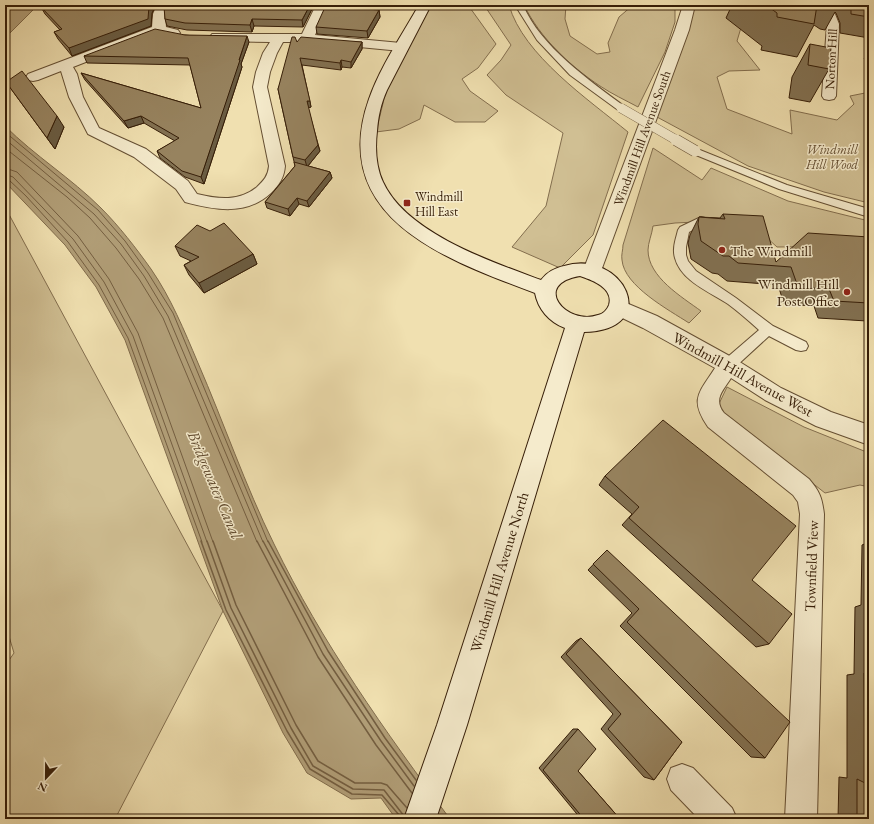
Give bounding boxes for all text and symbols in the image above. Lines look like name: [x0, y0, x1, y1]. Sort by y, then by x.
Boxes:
street label: Norton Hill: [821, 28, 841, 90]
street label: Windmill Hill Avenue South: [610, 68, 675, 208]
park label: Windmill Hill Wood: [805, 141, 858, 173]
place label: Windmill Hill East: [415, 188, 463, 220]
marker: Windmill Hill East: [402, 198, 412, 208]
place label: The Windmill: [730, 241, 812, 260]
marker: The Windmill: [717, 245, 727, 255]
place label: Windmill Hill Post Office: [758, 274, 839, 310]
marker: Windmill Hill Post Office: [842, 287, 852, 297]
street label: Windmill Hill Avenue West: [669, 327, 817, 421]
water label: Bridgewater Canal: [182, 427, 247, 543]
street label: Windmill Hill Avenue North: [466, 489, 533, 655]
street label: Townfield View: [800, 519, 822, 612]
north arrow: [26, 758, 66, 798]
text: N: [35, 779, 49, 795]

